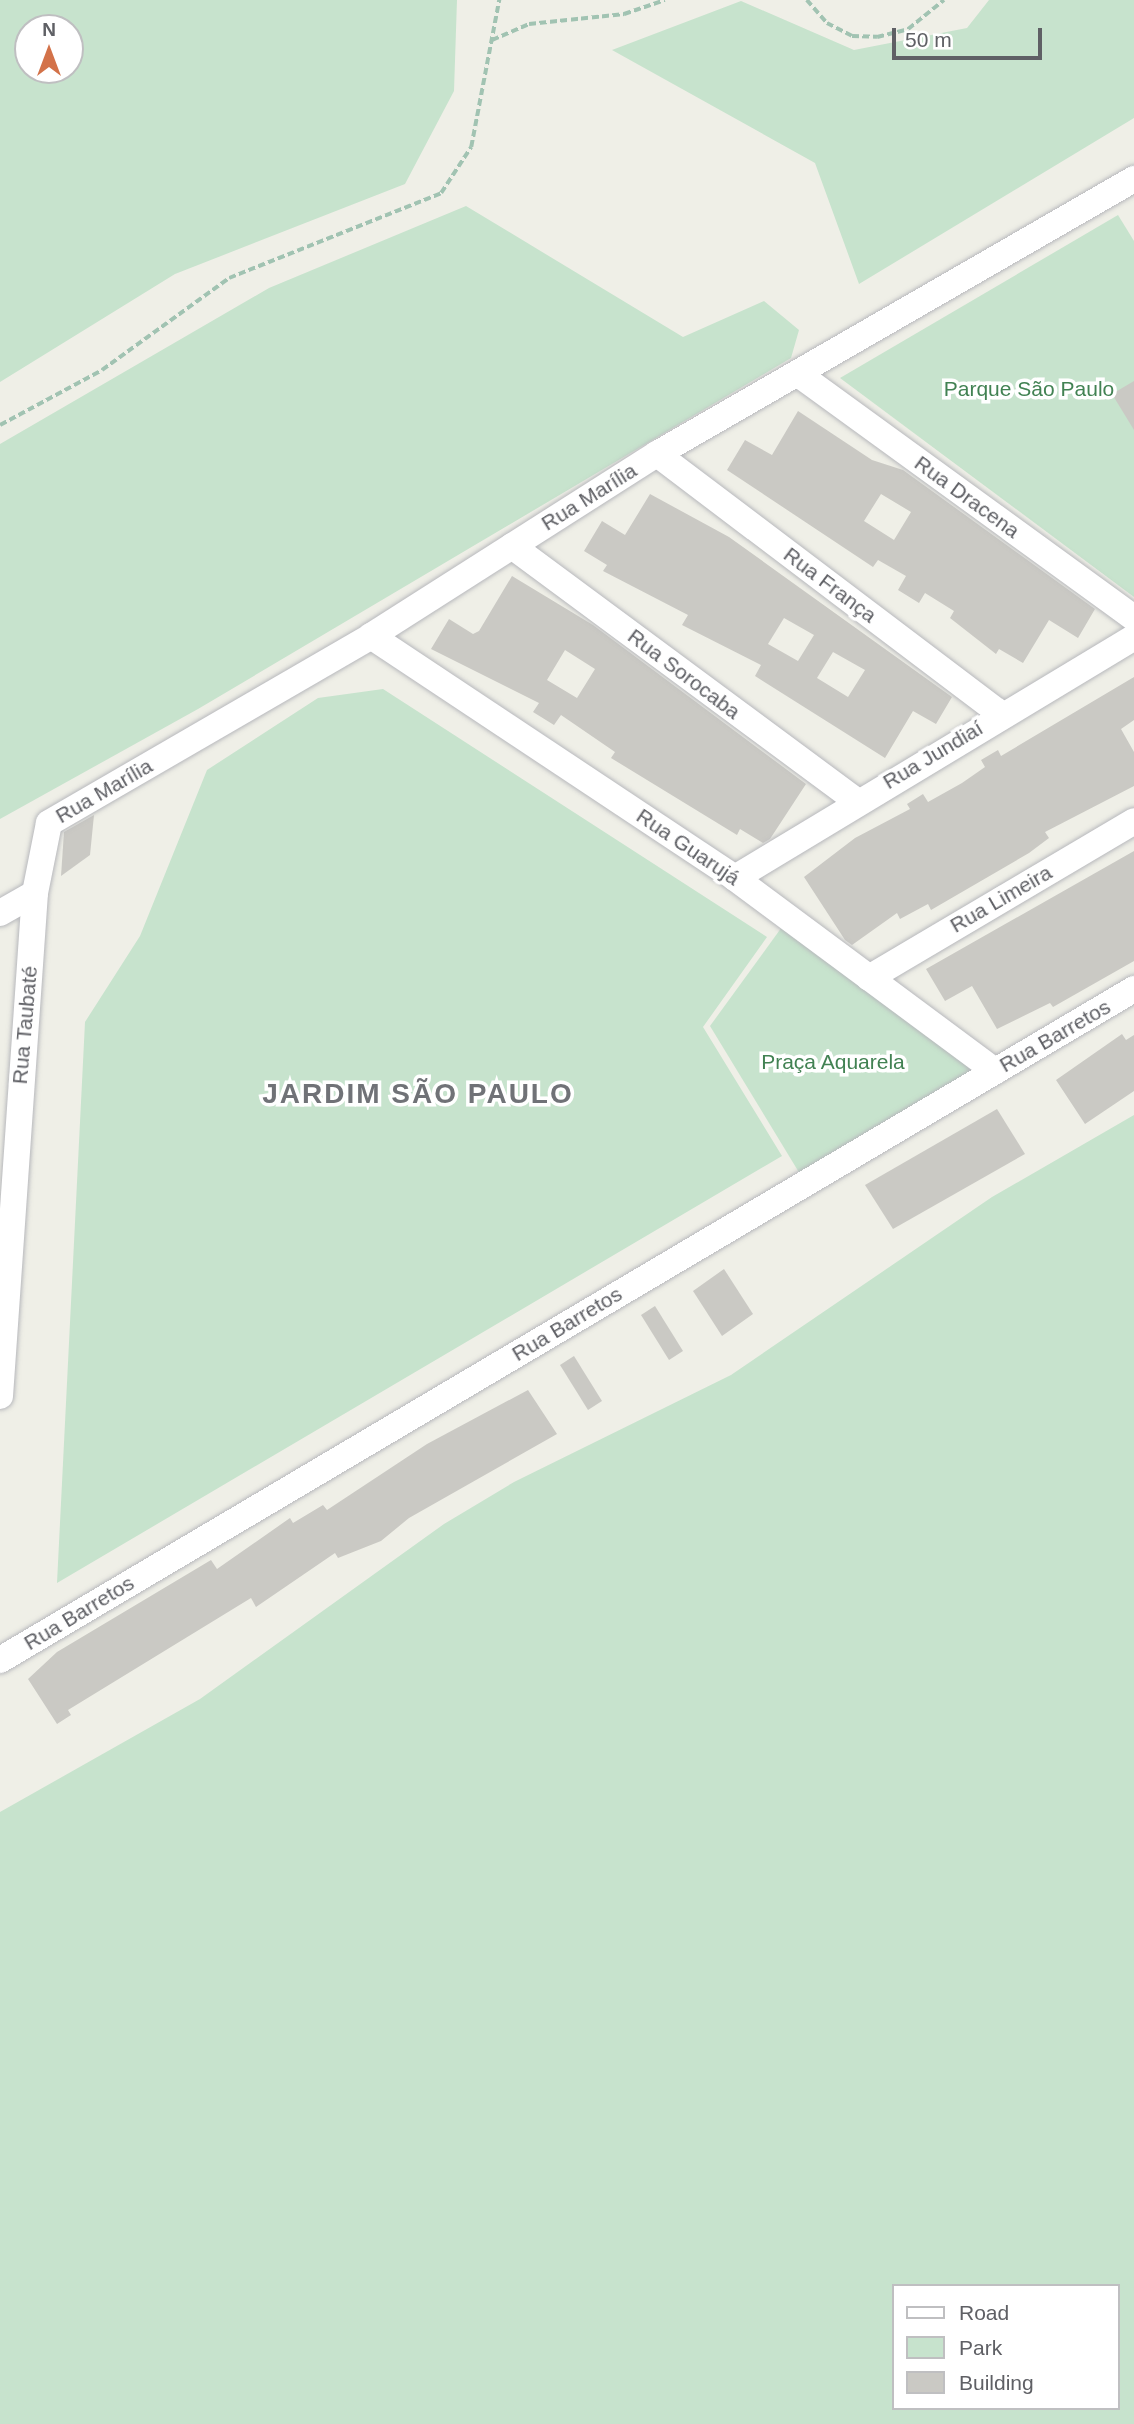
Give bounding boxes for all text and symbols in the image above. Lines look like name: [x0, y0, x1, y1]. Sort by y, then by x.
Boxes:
north arrow: [14, 14, 84, 84]
scale bar: [896, 14, 1046, 58]
text: N: [42, 19, 56, 40]
text: 50 m: [905, 28, 952, 51]
park label: Parque São Paulo: [944, 376, 1114, 402]
street label: Rua Dracena: [910, 450, 1024, 544]
street label: Rua Marília: [537, 458, 641, 536]
street label: Rua França: [779, 542, 881, 628]
street label: Rua Sorocaba: [623, 624, 745, 724]
street label: Rua Jundiaí: [878, 715, 988, 795]
street label: Rua Marília: [51, 753, 157, 829]
street label: Rua Guarujá: [632, 803, 744, 891]
street label: Rua Limeira: [946, 860, 1056, 938]
street label: Rua Taubaté: [7, 965, 43, 1085]
street label: Rua Barretos: [995, 994, 1115, 1078]
park label: Praça Aquarela: [761, 1049, 905, 1075]
district label: JARDIM SÃO PAULO: [264, 1077, 572, 1111]
street label: Rua Barretos: [507, 1281, 627, 1367]
street label: Rua Barretos: [19, 1570, 139, 1656]
legend: [892, 2284, 1120, 2410]
text: Road: [959, 2301, 1009, 2324]
text: Park: [959, 2336, 1002, 2359]
text: Building: [959, 2371, 1034, 2394]

